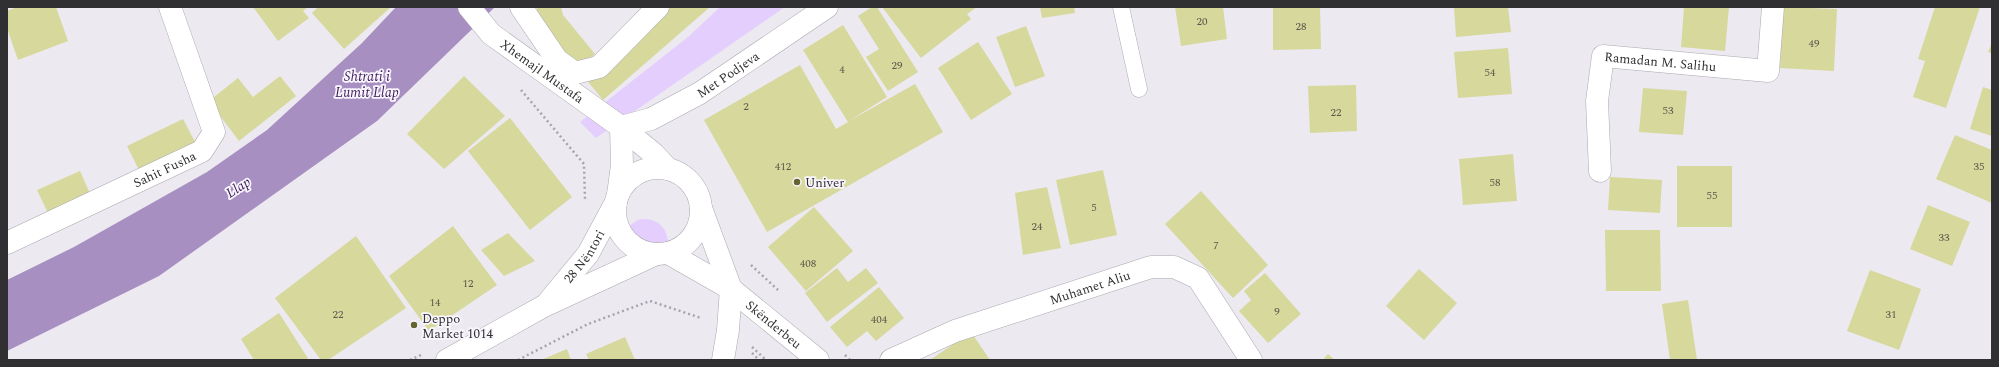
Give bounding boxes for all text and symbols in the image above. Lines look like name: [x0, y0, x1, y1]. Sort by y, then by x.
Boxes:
house number: 20: [1197, 13, 1208, 30]
house number: 28: [1296, 18, 1307, 35]
street label: Xhemajl Mustafa: [496, 35, 588, 109]
house number: 49: [1809, 35, 1820, 52]
street label: Met Podjeva: [693, 46, 764, 104]
street label: Ramadan M. Salihu: [1603, 47, 1717, 77]
house number: 29: [892, 57, 903, 74]
house number: 4: [839, 61, 845, 78]
house number: 54: [1485, 64, 1496, 81]
water label: Shtrati i Lumit Llap: [335, 66, 399, 103]
house number: 2: [743, 98, 749, 115]
house number: 53: [1663, 102, 1674, 119]
house number: 22: [1331, 104, 1342, 121]
street label: Sahit Fusha: [130, 146, 200, 193]
house number: 412: [775, 158, 792, 175]
house number: 35: [1974, 158, 1985, 175]
water label: Llap: [222, 172, 255, 203]
place label: Univer: [805, 173, 845, 193]
house number: 58: [1490, 174, 1501, 191]
marker: Univer: [792, 177, 802, 187]
house number: 55: [1707, 187, 1718, 204]
house number: 5: [1091, 199, 1097, 216]
house number: 24: [1032, 218, 1043, 235]
street label: 28 Nëntori: [559, 226, 610, 288]
house number: 33: [1939, 229, 1950, 246]
house number: 7: [1213, 237, 1219, 254]
house number: 408: [800, 255, 817, 272]
street label: Muhamet Aliu: [1047, 265, 1133, 310]
house number: 12: [463, 275, 474, 292]
house number: 14: [430, 294, 441, 311]
street label: Skënderbeu: [741, 296, 806, 354]
house number: 9: [1274, 303, 1280, 320]
house number: 22: [333, 306, 344, 323]
house number: 31: [1886, 306, 1897, 323]
place label: Deppo Market 1014: [422, 309, 494, 344]
house number: 404: [871, 311, 888, 328]
marker: Deppo Market 1014: [409, 320, 419, 330]

